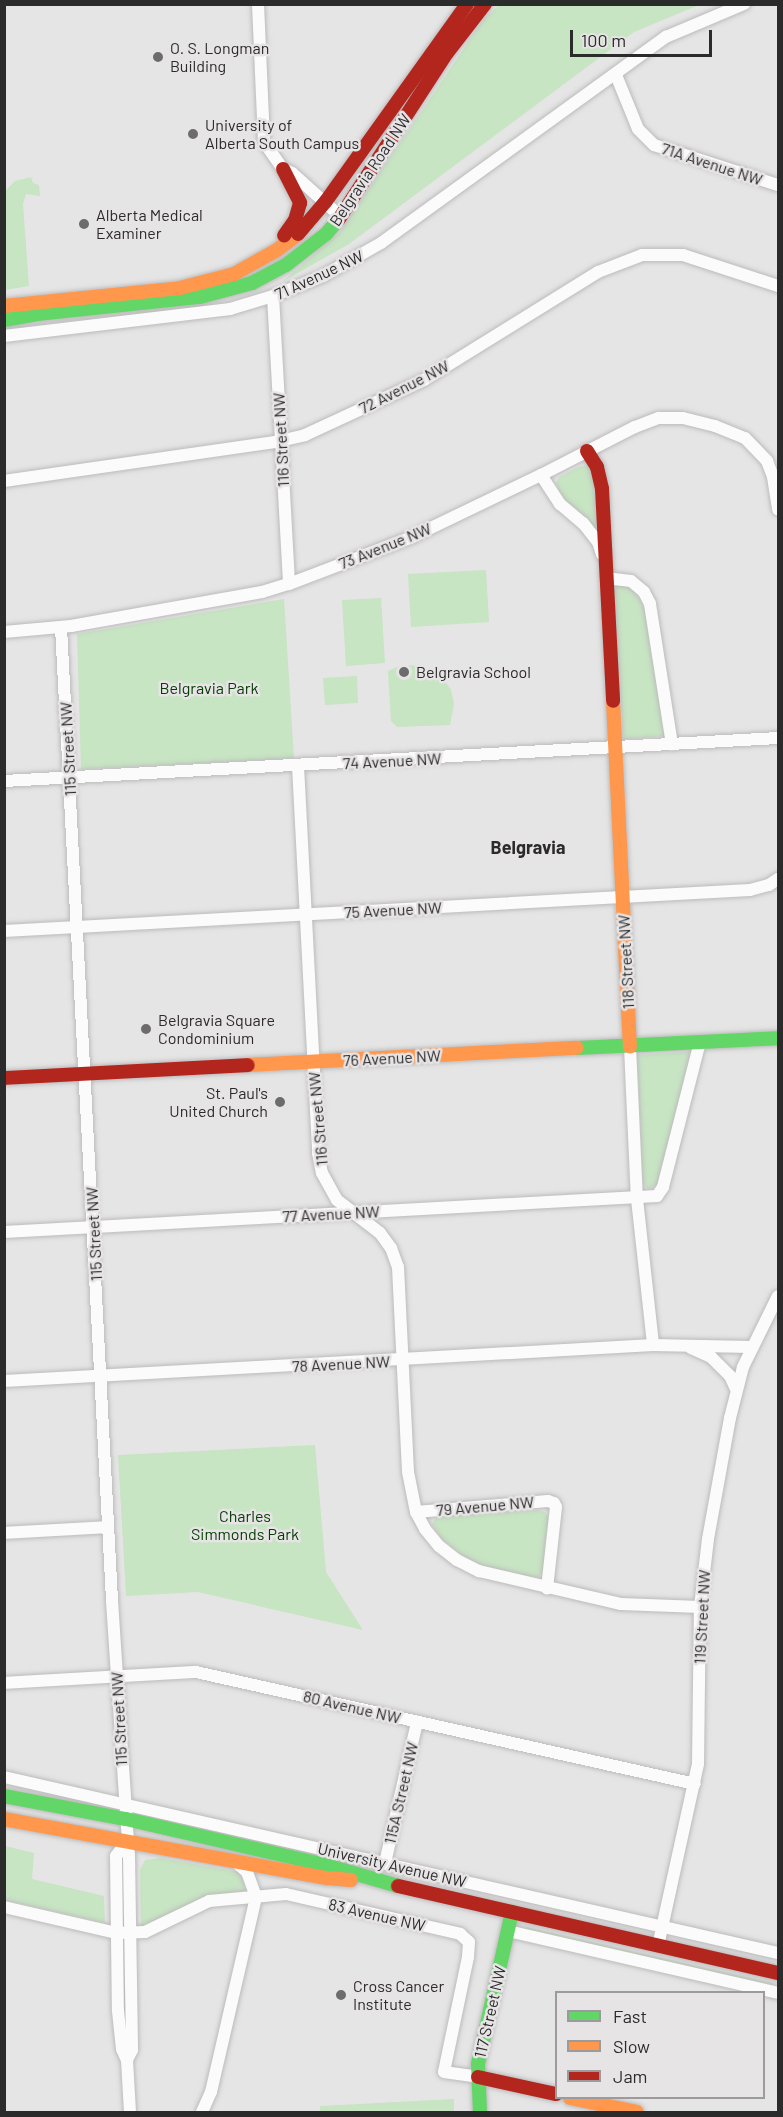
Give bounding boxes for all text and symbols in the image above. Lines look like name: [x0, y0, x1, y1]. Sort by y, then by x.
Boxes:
scale bar: [573, 18, 716, 56]
text: 100 m: [581, 29, 626, 51]
place label: O. S. Longman Building: [170, 38, 269, 76]
marker: O. S. Longman Building: [151, 50, 165, 64]
street label: Belgravia Road NW: [325, 110, 415, 230]
place label: University of Alberta South Campus: [205, 115, 359, 153]
marker: University of Alberta South Campus: [186, 127, 200, 141]
street label: 71A Avenue NW: [659, 139, 765, 189]
place label: Alberta Medical Examiner: [96, 205, 203, 243]
marker: Alberta Medical Examiner: [77, 217, 91, 231]
street label: 71 Avenue NW: [272, 246, 366, 304]
street label: 72 Avenue NW: [356, 356, 452, 418]
street label: 116 Street NW: [269, 392, 293, 488]
street label: 73 Avenue NW: [336, 519, 434, 573]
place label: Belgravia School: [416, 662, 531, 682]
marker: Belgravia School: [397, 665, 411, 679]
park label: Belgravia Park: [159, 678, 259, 698]
street label: 115 Street NW: [56, 701, 80, 797]
street label: 74 Avenue NW: [342, 749, 442, 773]
district label: Belgravia: [491, 836, 565, 858]
street label: 75 Avenue NW: [344, 898, 442, 922]
street label: 118 Street NW: [614, 914, 638, 1010]
place label: Belgravia Square Condominium: [158, 1010, 275, 1048]
marker: Belgravia Square Condominium: [139, 1022, 153, 1036]
street label: 76 Avenue NW: [343, 1046, 441, 1070]
street label: 116 Street NW: [304, 1071, 332, 1167]
place label: St. Paul's United Church: [169, 1083, 268, 1121]
marker: St. Paul's United Church: [273, 1095, 287, 1109]
street label: 115 Street NW: [82, 1186, 106, 1282]
street label: 77 Avenue NW: [282, 1202, 380, 1226]
street label: 78 Avenue NW: [292, 1352, 390, 1376]
street label: 79 Avenue NW: [435, 1492, 535, 1520]
park label: Charles Simmonds Park: [191, 1506, 299, 1544]
street label: 119 Street NW: [690, 1569, 714, 1665]
street label: 115 Street NW: [107, 1671, 131, 1767]
street label: 80 Avenue NW: [301, 1686, 403, 1728]
street label: 115A Street NW: [380, 1740, 422, 1846]
street label: University Avenue NW: [316, 1839, 468, 1891]
street label: 83 Avenue NW: [327, 1895, 427, 1935]
street label: 117 Street NW: [470, 1964, 510, 2060]
place label: Cross Cancer Institute: [353, 1976, 444, 2014]
marker: Cross Cancer Institute: [334, 1988, 348, 2002]
legend: [555, 1991, 765, 2099]
text: Fast: [613, 2005, 647, 2027]
text: Slow: [613, 2035, 650, 2057]
text: Jam: [613, 2065, 647, 2087]

